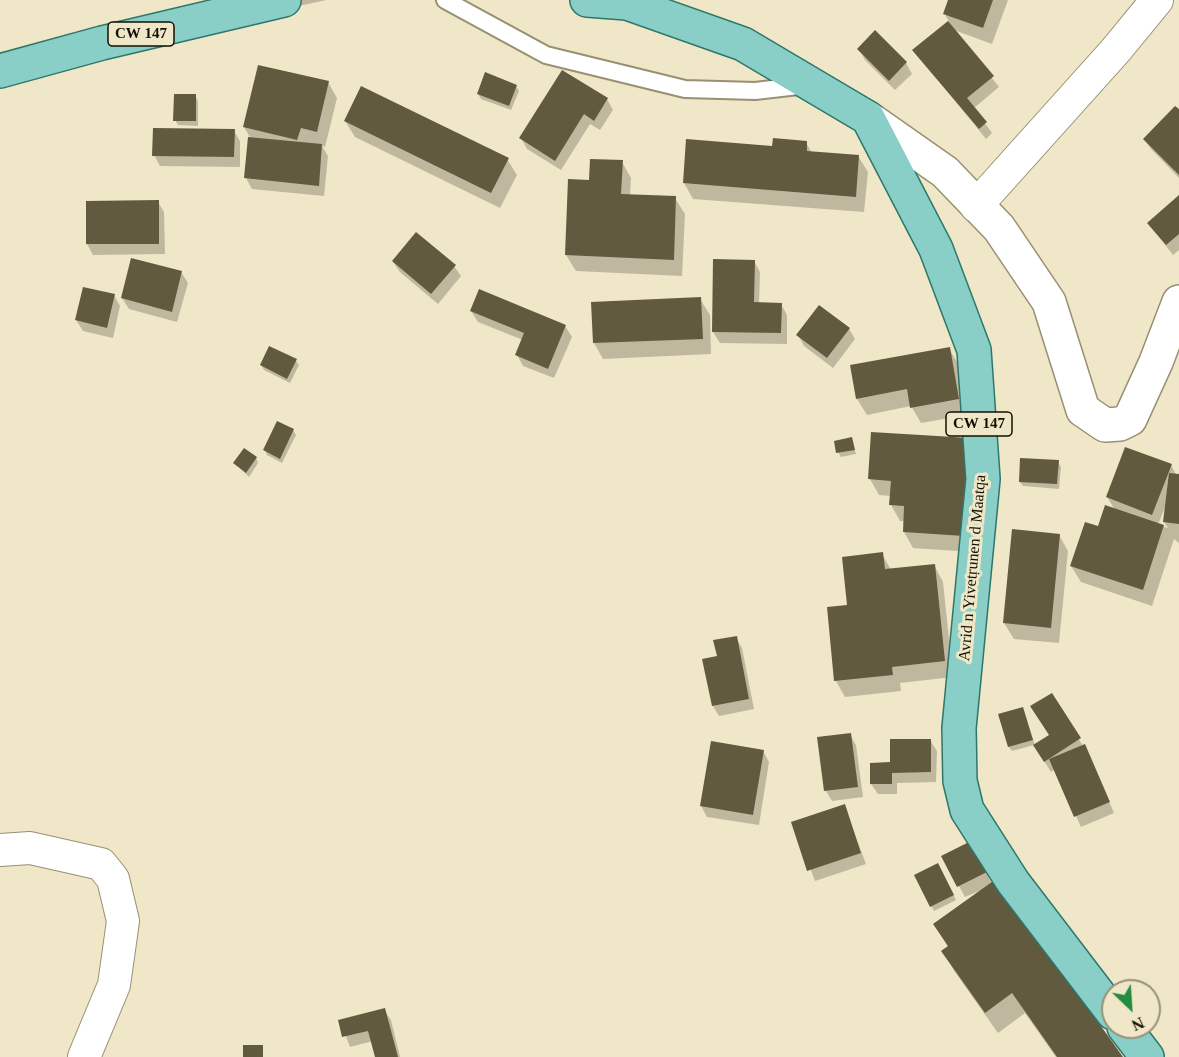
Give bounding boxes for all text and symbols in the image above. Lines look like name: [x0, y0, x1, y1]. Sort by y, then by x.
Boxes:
road number: CW 147: [108, 22, 174, 46]
road number: CW 147: [946, 412, 1012, 436]
street label: Avrid n Yivetṛunen d Maatqa: [955, 474, 991, 662]
north arrow: [1101, 979, 1161, 1039]
text: N: [1129, 1014, 1147, 1034]

